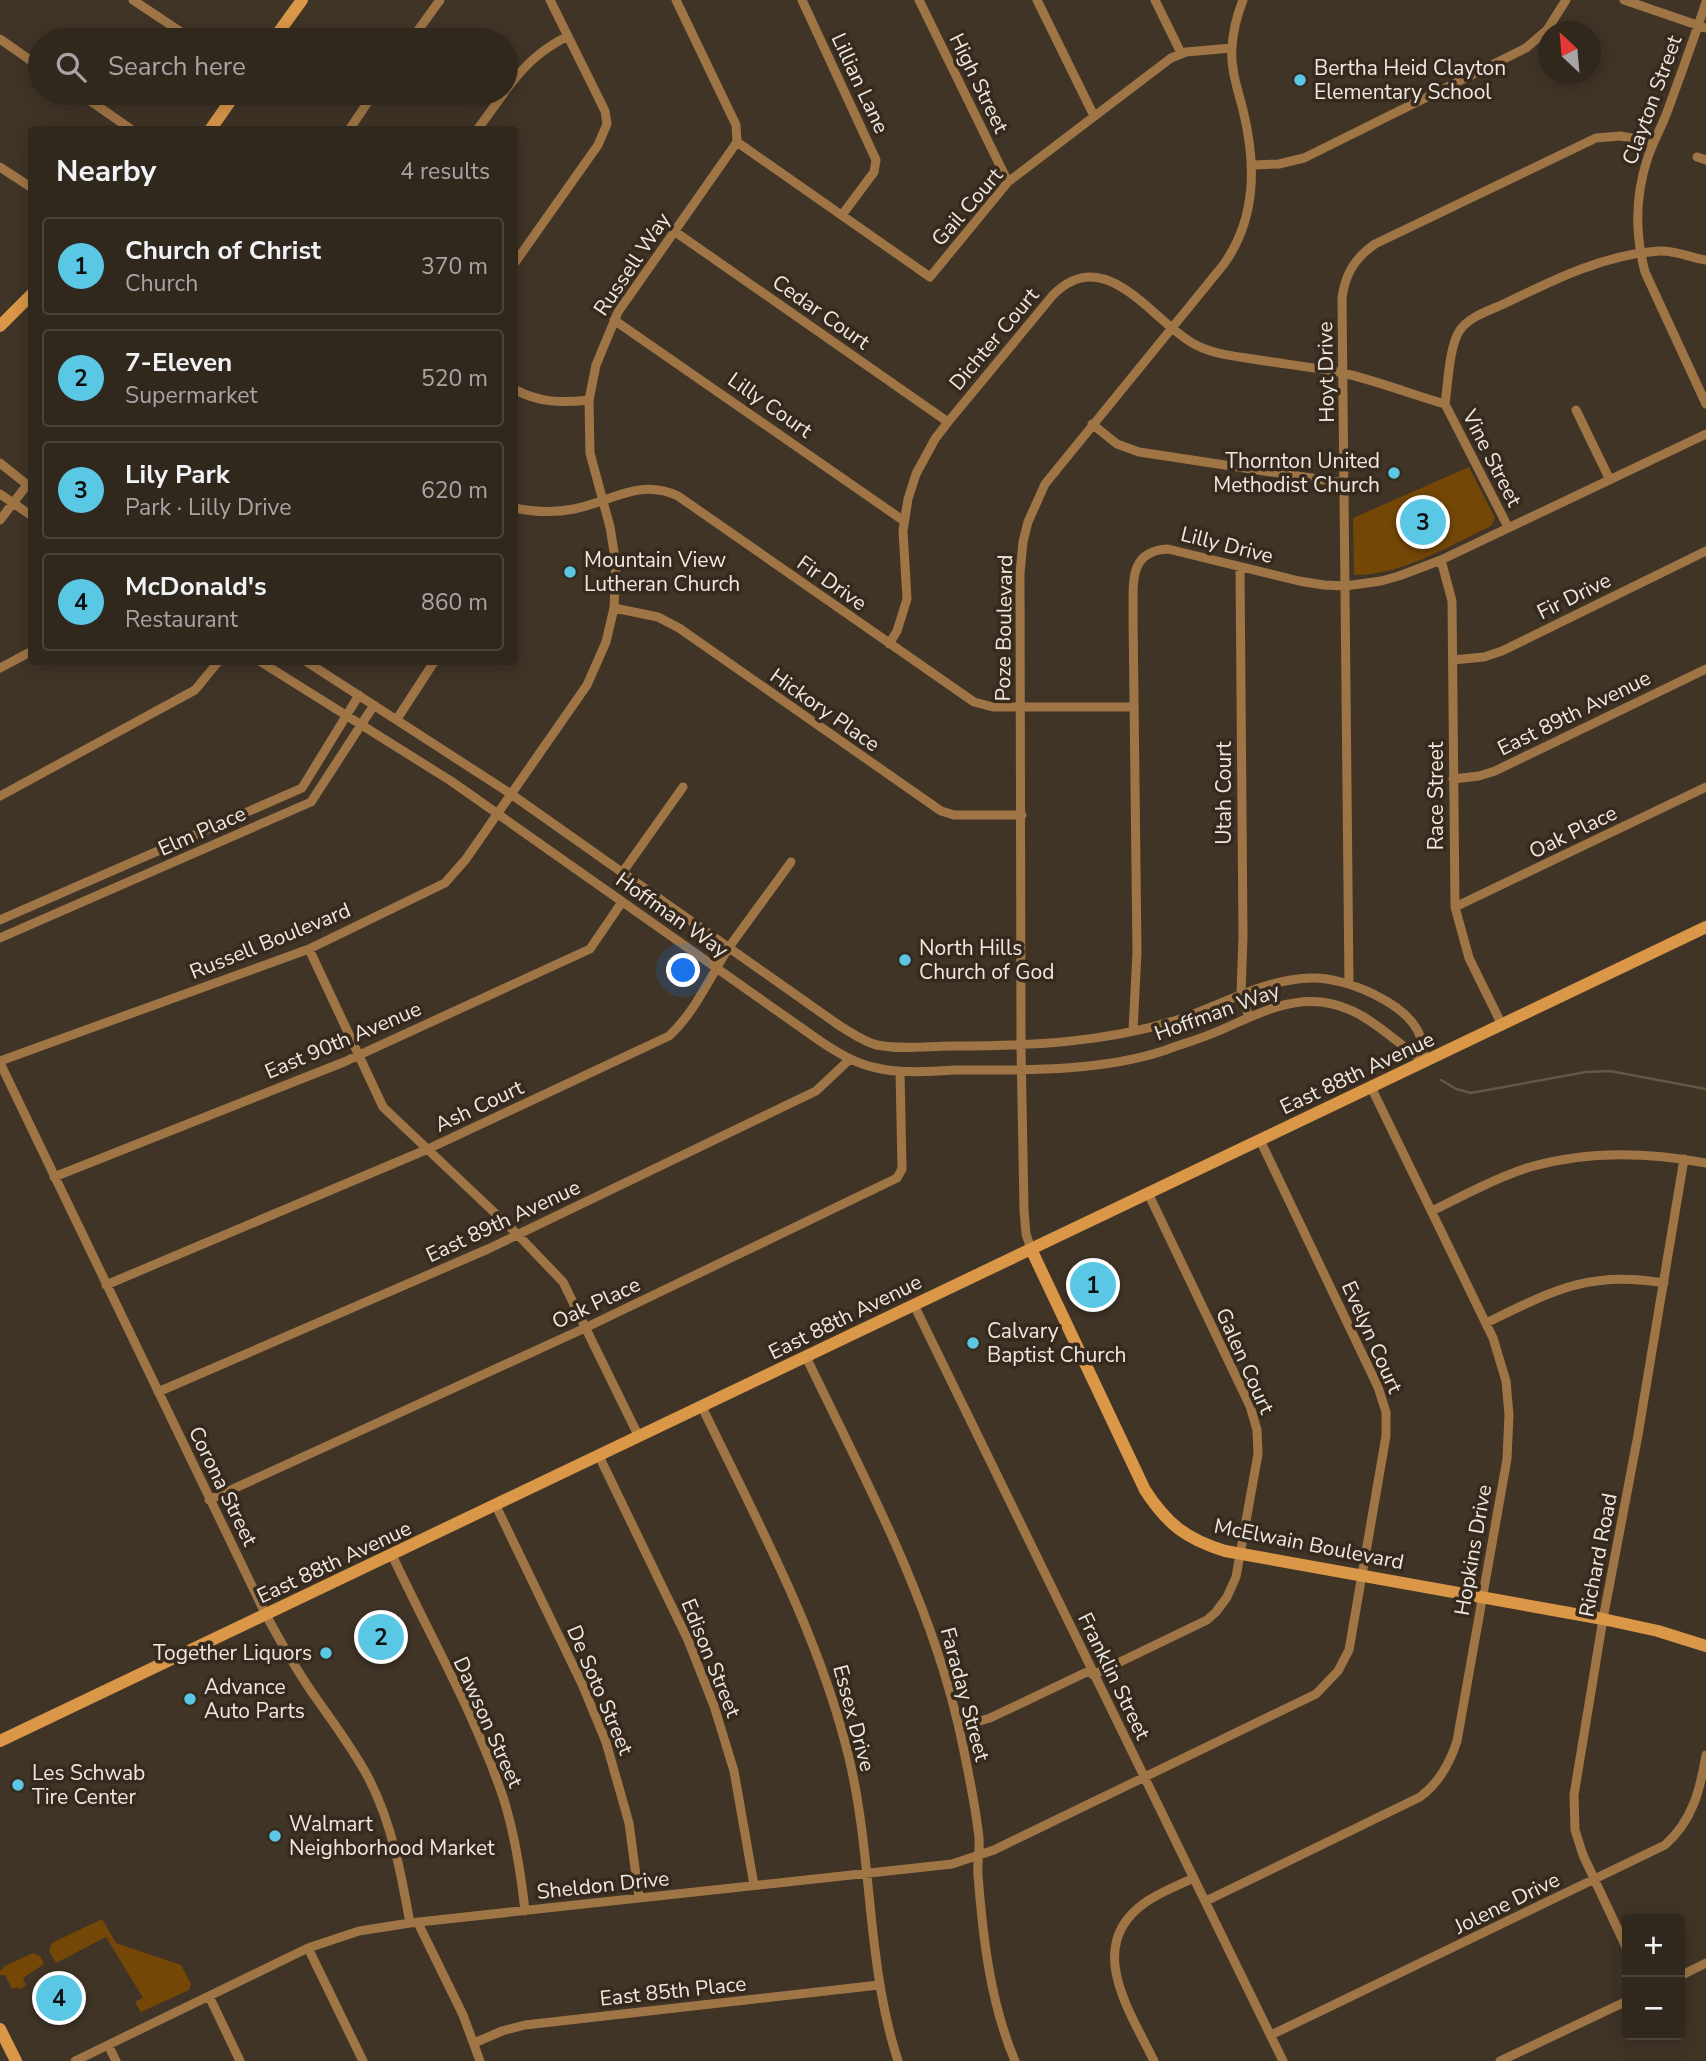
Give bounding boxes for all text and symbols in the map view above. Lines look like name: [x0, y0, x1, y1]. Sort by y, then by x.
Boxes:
north arrow: [1538, 21, 1601, 84]
search box: [28, 28, 518, 105]
street label: Lillian Lane: [825, 28, 895, 138]
street label: High Street: [943, 28, 1015, 138]
street label: Clayton Street: [1616, 31, 1689, 169]
icon: search: [52, 48, 90, 86]
text: Search here: [108, 49, 246, 84]
place label: Bertha Heid Clayton Elementary School: [1314, 54, 1506, 106]
marker: Bertha Heid Clayton Elementary School: [1292, 72, 1308, 88]
text: Nearby: [56, 151, 156, 192]
text: 4 results: [400, 156, 490, 187]
street label: Gail Court: [925, 161, 1009, 252]
street label: Russell Way: [587, 207, 677, 321]
text: Church of Christ: [125, 233, 321, 268]
text: 1: [74, 251, 88, 282]
text: 370 m: [421, 251, 488, 282]
text: Church: [125, 268, 198, 299]
street label: Cedar Court: [767, 268, 876, 356]
street label: Dichter Court: [943, 281, 1046, 396]
street label: Hoyt Drive: [1311, 321, 1341, 423]
text: 7-Eleven: [125, 345, 232, 380]
text: 2: [74, 363, 88, 394]
text: 520 m: [421, 363, 488, 394]
street label: Lilly Court: [722, 366, 818, 445]
text: Supermarket: [125, 380, 258, 411]
street label: Vine Street: [1455, 404, 1529, 512]
place label: Thornton United Methodist Church: [1213, 447, 1380, 499]
text: Lily Park: [125, 457, 230, 492]
marker: Thornton United Methodist Church: [1386, 465, 1402, 481]
text: 3: [74, 475, 88, 506]
text: 620 m: [421, 475, 488, 506]
text: Park · Lilly Drive: [125, 492, 291, 523]
pin: 3: [1400, 496, 1446, 548]
street label: Lilly Drive: [1178, 520, 1276, 570]
place label: Mountain View Lutheran Church: [584, 546, 740, 598]
street label: Fir Drive: [792, 549, 872, 617]
street label: Poze Boulevard: [989, 554, 1019, 702]
marker: Mountain View Lutheran Church: [562, 564, 578, 580]
street label: Fir Drive: [1532, 566, 1616, 626]
text: McDonald's: [125, 569, 267, 604]
text: 4: [74, 587, 88, 618]
text: 860 m: [421, 587, 488, 618]
text: Restaurant: [125, 604, 238, 635]
street label: Hickory Place: [764, 662, 886, 758]
street label: East 89th Avenue: [1493, 664, 1655, 762]
street label: Utah Court: [1210, 741, 1238, 845]
street label: Race Street: [1422, 741, 1450, 850]
street label: Elm Place: [154, 799, 250, 863]
street label: Oak Place: [1524, 799, 1622, 865]
street label: Hoffman Way: [610, 866, 734, 964]
street label: Russell Boulevard: [185, 896, 355, 986]
place label: North Hills Church of God: [919, 934, 1054, 986]
marker: North Hills Church of God: [897, 952, 913, 968]
your location: [666, 953, 700, 987]
street label: Hoffman Way: [1150, 976, 1284, 1048]
street label: East 90th Avenue: [261, 994, 425, 1086]
street label: East 88th Avenue: [1275, 1025, 1439, 1121]
street label: Ash Court: [430, 1073, 528, 1139]
street label: East 89th Avenue: [421, 1173, 585, 1269]
pin: 1: [1070, 1259, 1116, 1311]
street label: East 88th Avenue: [764, 1268, 926, 1366]
street label: Oak Place: [547, 1270, 645, 1336]
street label: Evelyn Court: [1335, 1276, 1410, 1398]
street label: Galen Court: [1209, 1304, 1281, 1419]
place label: Calvary Baptist Church: [987, 1317, 1126, 1369]
marker: Calvary Baptist Church: [965, 1335, 981, 1351]
street label: Corona Street: [182, 1421, 264, 1551]
street label: Hopkins Drive: [1448, 1482, 1498, 1618]
street label: Richard Road: [1572, 1491, 1624, 1619]
street label: McElwain Boulevard: [1212, 1512, 1406, 1576]
street label: East 88th Avenue: [252, 1514, 416, 1610]
street label: Edison Street: [674, 1594, 748, 1722]
street label: Franklin Street: [1071, 1608, 1157, 1745]
pin: 2: [358, 1611, 404, 1663]
street label: De Soto Street: [560, 1621, 640, 1760]
street label: Faraday Street: [934, 1624, 996, 1765]
place label: Together Liquors: [153, 1639, 312, 1667]
marker: Together Liquors: [318, 1645, 334, 1661]
street label: Dawson Street: [447, 1652, 530, 1792]
street label: Essex Drive: [826, 1661, 882, 1775]
place label: Advance Auto Parts: [204, 1673, 305, 1725]
marker: Advance Auto Parts: [182, 1691, 198, 1707]
place label: Les Schwab Tire Center: [32, 1759, 145, 1811]
marker: Les Schwab Tire Center: [10, 1777, 26, 1793]
place label: Walmart Neighborhood Market: [289, 1810, 495, 1862]
marker: Walmart Neighborhood Market: [267, 1828, 283, 1844]
street label: Sheldon Drive: [535, 1864, 671, 1906]
street label: Jolene Drive: [1449, 1865, 1564, 1941]
map controls: [1622, 1914, 1685, 2040]
button: +: [1622, 1914, 1685, 1977]
street label: East 85th Place: [598, 1969, 748, 2013]
pin: 4: [36, 1972, 82, 2024]
button: −: [1622, 1977, 1685, 2040]

